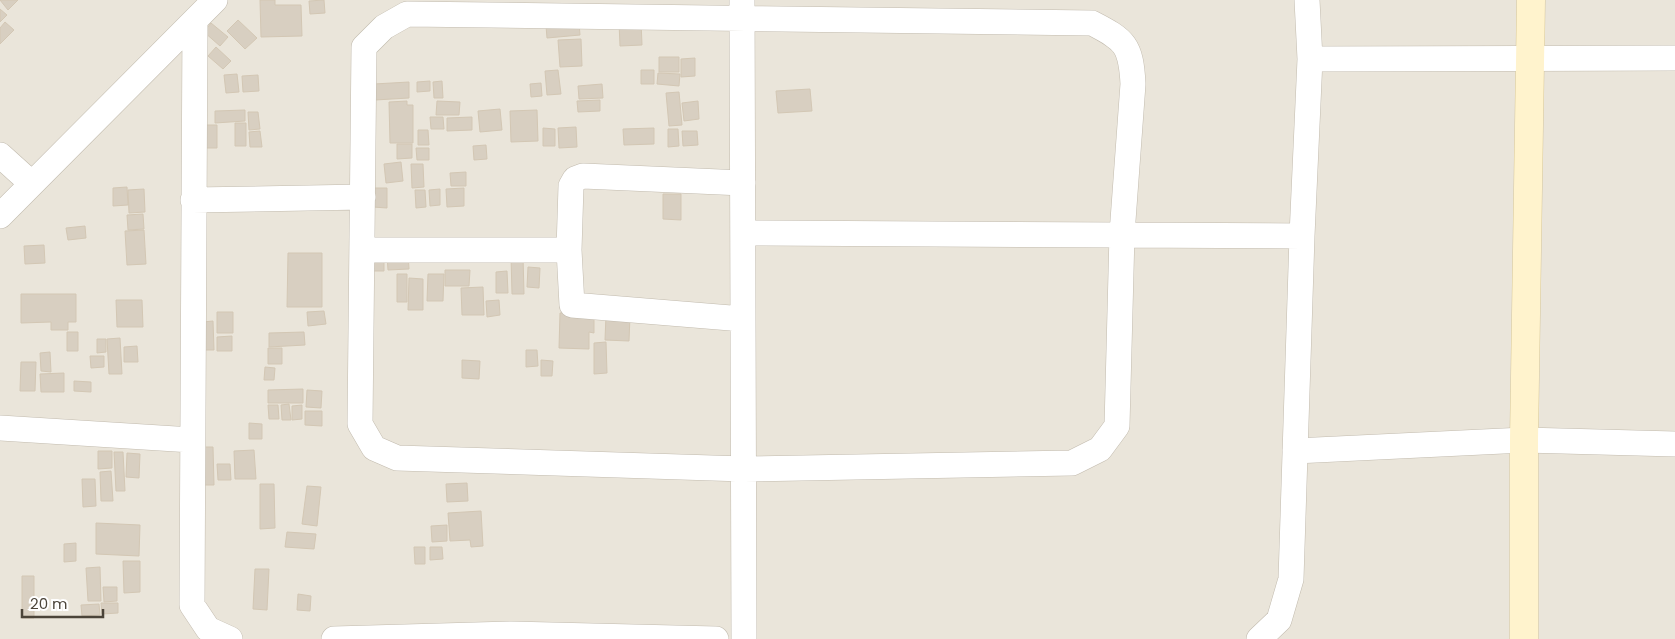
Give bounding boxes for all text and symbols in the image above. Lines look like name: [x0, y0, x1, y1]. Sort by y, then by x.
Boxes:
scale bar: [22, 586, 104, 618]
text: 20 m: [30, 593, 68, 614]

